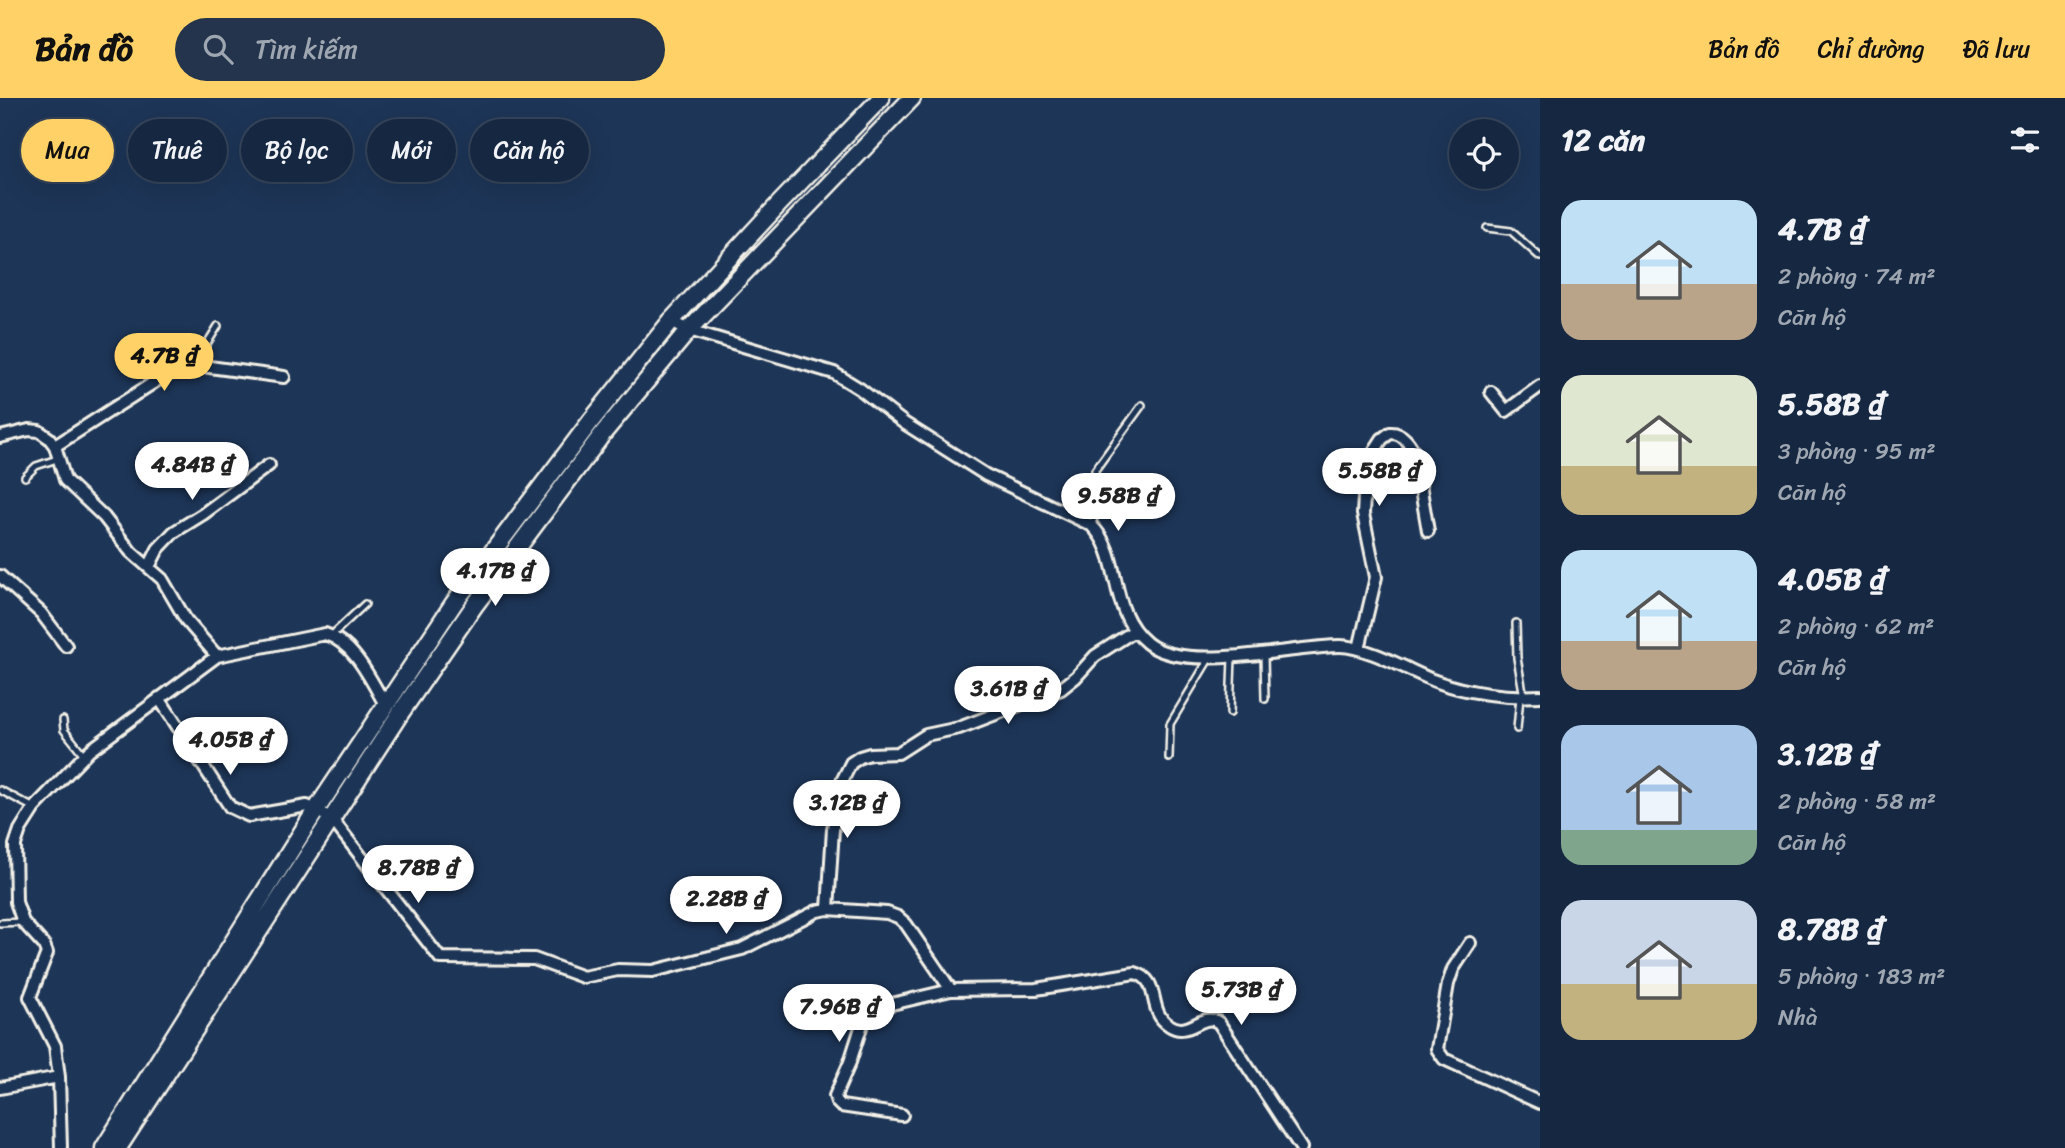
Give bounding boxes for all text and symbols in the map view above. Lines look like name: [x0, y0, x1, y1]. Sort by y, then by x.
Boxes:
search box: [175, 18, 665, 81]
text: Bản đồ: [35, 20, 133, 78]
text: Tìm kiếm: [255, 26, 358, 72]
text: Bản đồ: [1708, 28, 1779, 70]
text: Chỉ đường: [1817, 28, 1925, 70]
text: Đã lưu: [1963, 28, 2030, 70]
icon: search: [199, 30, 237, 68]
text: 12 căn: [1561, 113, 1645, 167]
chip: Mua: [21, 119, 114, 182]
chip: Thuê: [128, 119, 227, 182]
chip: Bộ lọc: [241, 119, 353, 182]
chip: Mới: [367, 119, 456, 182]
chip: Căn hộ: [470, 119, 589, 182]
map controls: [1449, 119, 1519, 189]
button: locate: [1449, 119, 1519, 189]
icon: filters: [2006, 121, 2044, 159]
text: 4.7B ₫: [1778, 202, 1865, 256]
icon: home: [1617, 228, 1701, 312]
text: 2 phòng · 74 m²: [1778, 256, 1936, 297]
text: Căn hộ: [1778, 297, 1846, 338]
pin: 4.7B ₫: [107, 334, 221, 393]
text: 4.7B ₫: [130, 335, 198, 376]
text: 5.58B ₫: [1778, 377, 1884, 431]
icon: home: [1617, 403, 1701, 487]
text: 3 phòng · 95 m²: [1778, 431, 1936, 472]
pin: 4.84B ₫: [127, 442, 257, 502]
text: 4.84B ₫: [151, 444, 233, 485]
pin: 5.58B ₫: [1314, 448, 1444, 508]
text: 5.58B ₫: [1338, 450, 1420, 491]
text: Căn hộ: [1778, 472, 1846, 513]
pin: 9.58B ₫: [1053, 474, 1183, 533]
text: 9.58B ₫: [1077, 475, 1159, 516]
pin: 4.17B ₫: [430, 548, 560, 608]
text: 4.17B ₫: [457, 550, 533, 591]
text: 4.05B ₫: [1778, 552, 1886, 606]
icon: home: [1617, 578, 1701, 662]
text: 2 phòng · 62 m²: [1778, 606, 1934, 647]
text: Căn hộ: [1778, 647, 1846, 688]
pin: 3.61B ₫: [943, 666, 1073, 726]
text: 3.61B ₫: [970, 668, 1046, 709]
pin: 4.05B ₫: [165, 718, 295, 777]
text: 4.05B ₫: [189, 719, 271, 760]
text: 3.12B ₫: [1778, 727, 1876, 781]
icon: home: [1617, 753, 1701, 837]
pin: 3.12B ₫: [782, 780, 912, 840]
text: 2 phòng · 58 m²: [1778, 781, 1936, 822]
text: 3.12B ₫: [809, 782, 885, 823]
text: Căn hộ: [1778, 822, 1846, 863]
pin: 8.78B ₫: [353, 846, 483, 905]
text: 8.78B ₫: [378, 847, 458, 888]
pin: 2.28B ₫: [661, 876, 791, 936]
text: 2.28B ₫: [686, 878, 766, 919]
text: 8.78B ₫: [1778, 902, 1883, 956]
icon: home: [1617, 928, 1701, 1012]
text: 5 phòng · 183 m²: [1778, 956, 1945, 997]
pin: 5.73B ₫: [1176, 968, 1306, 1027]
text: 5.73B ₫: [1201, 969, 1281, 1010]
pin: 7.96B ₫: [774, 984, 904, 1044]
text: 7.96B ₫: [799, 986, 879, 1027]
text: Nhà: [1778, 997, 1818, 1038]

